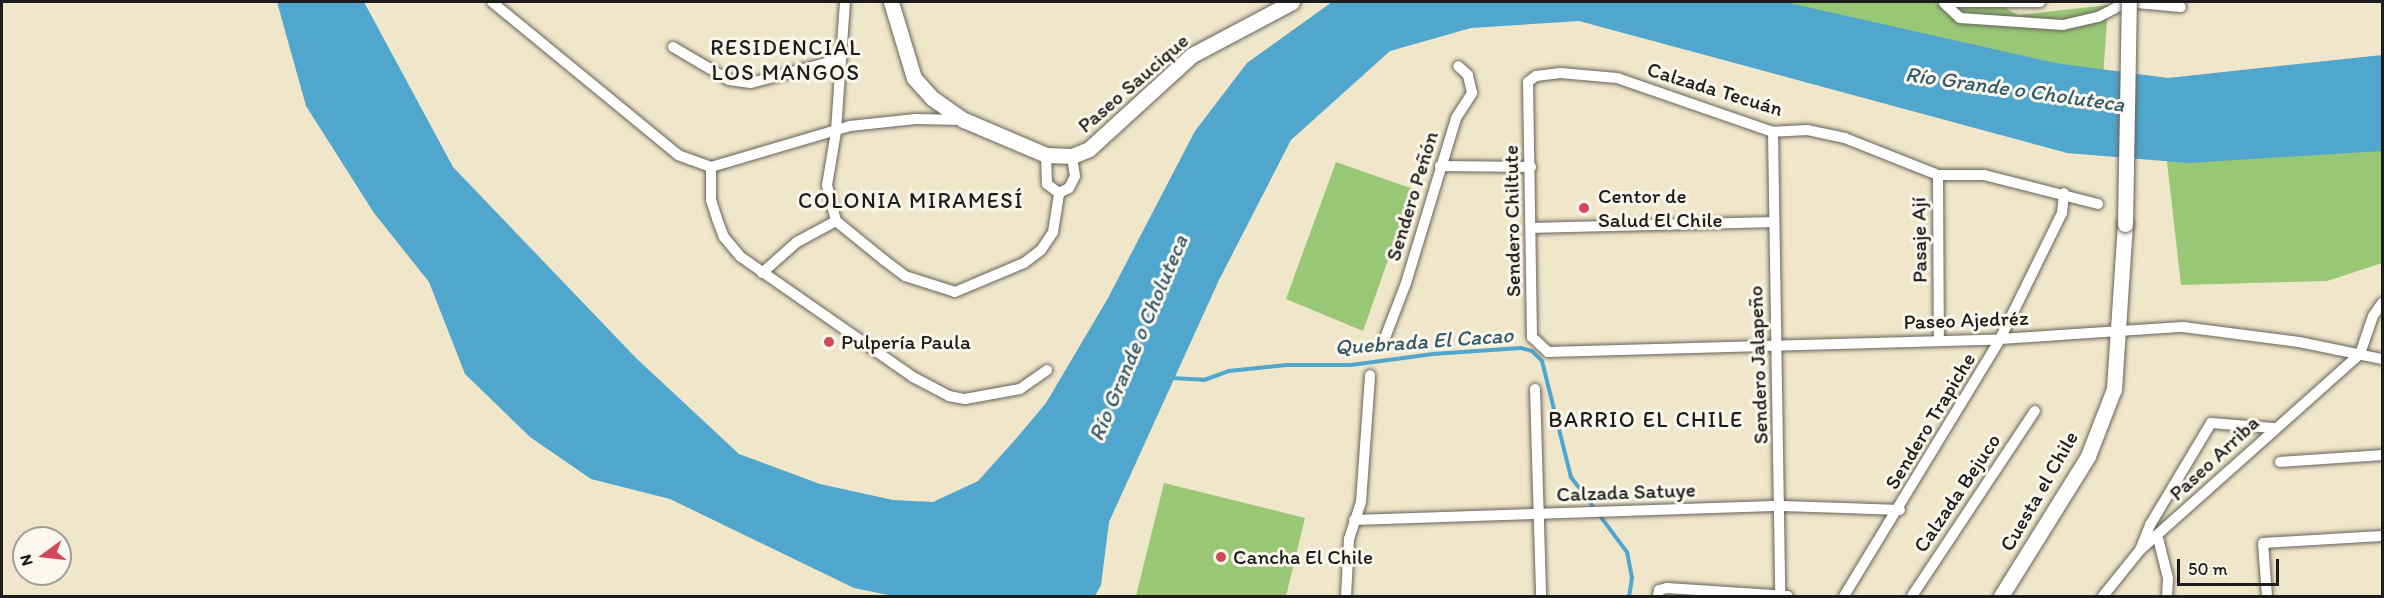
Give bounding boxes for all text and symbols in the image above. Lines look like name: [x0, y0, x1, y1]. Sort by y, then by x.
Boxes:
street label: Paseo Saucique: [1072, 28, 1194, 138]
district label: RESIDENCIAL LOS MANGOS: [711, 34, 861, 86]
street label: Calzada Tecuán: [1644, 56, 1786, 122]
water label: Río Grande o Choluteca: [1903, 60, 2127, 118]
street label: Sendero Peñón: [1380, 128, 1444, 264]
street label: Sendero Chiltute: [1498, 145, 1526, 297]
place label: Centor de Salud El Chile: [1598, 183, 1722, 233]
district label: COLONIA MIRAMESÍ: [798, 188, 1024, 214]
street label: Pasaje Ají: [1906, 197, 1932, 283]
marker: Centor de Salud El Chile: [1575, 199, 1593, 217]
water label: Río Grande o Choluteca: [1082, 231, 1194, 445]
street label: Sendero Jalapeño: [1743, 285, 1773, 445]
street label: Paseo Ajedréz: [1903, 305, 2029, 335]
water label: Quebrada El Cacao: [1334, 322, 1514, 360]
place label: Pulpería Paula: [841, 329, 971, 355]
marker: Pulpería Paula: [822, 335, 836, 349]
street label: Sendero Trapiche: [1879, 348, 1981, 494]
district label: BARRIO EL CHILE: [1549, 407, 1743, 433]
street label: Paseo Arriba: [2164, 410, 2264, 506]
street label: Cuesta el Chile: [1994, 426, 2084, 556]
street label: Calzada Bejuco: [1908, 429, 2006, 557]
street label: Calzada Satuye: [1556, 477, 1696, 507]
north arrow: [12, 526, 72, 586]
place label: Cancha El Chile: [1233, 544, 1373, 570]
scale bar: [2180, 547, 2282, 585]
marker: Cancha El Chile: [1214, 550, 1228, 564]
text: N: [15, 553, 37, 568]
text: 50 m: [2188, 558, 2228, 580]

